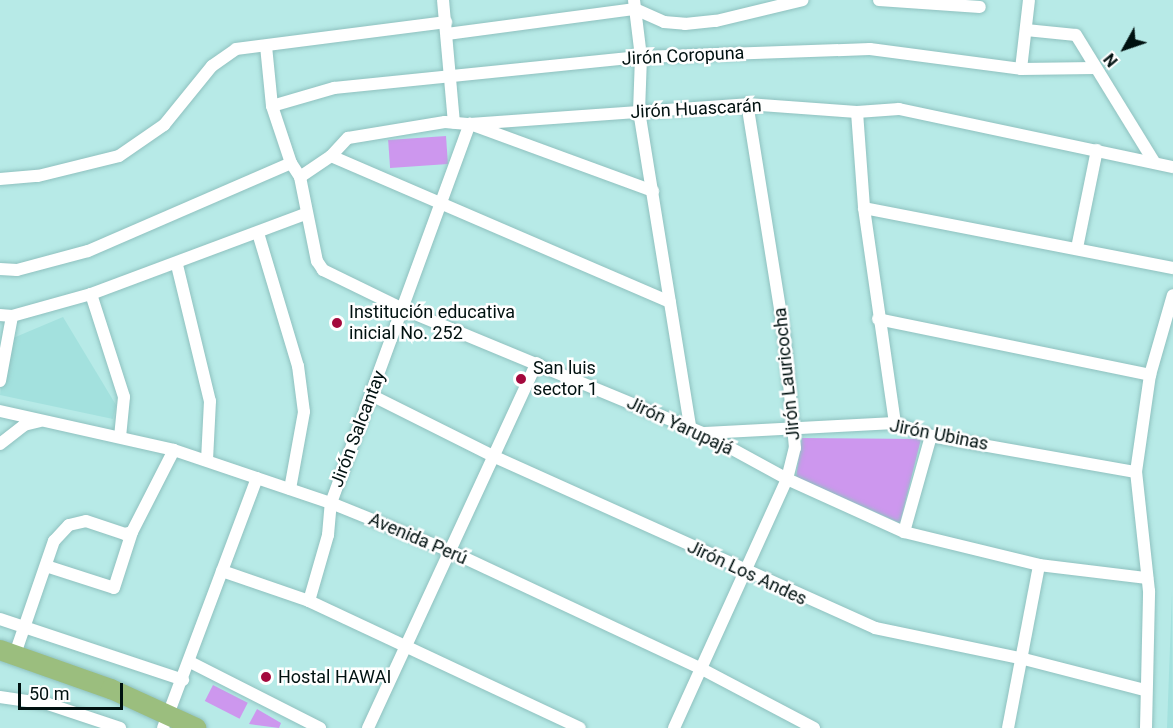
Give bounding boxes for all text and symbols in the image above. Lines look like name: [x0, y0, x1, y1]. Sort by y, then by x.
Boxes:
north arrow: [1095, 18, 1155, 78]
street label: Jirón Coropuna: [621, 42, 745, 70]
text: N: [1100, 49, 1122, 70]
street label: Jirón Huascarán: [630, 95, 762, 123]
place label: Institución educativa inicial No. 252: [349, 302, 515, 344]
street label: Jirón Lauricocha: [769, 306, 805, 442]
marker: Institución educativa inicial No. 252: [330, 316, 344, 330]
place label: San luis sector 1: [533, 358, 598, 400]
street label: Jirón Salcantay: [326, 368, 390, 490]
marker: San luis sector 1: [514, 372, 528, 386]
street label: Jirón Yarupajá: [623, 392, 737, 460]
street label: Jirón Ubinas: [888, 415, 990, 455]
street label: Avenida Perú: [365, 509, 471, 569]
street label: Jirón Los Andes: [684, 536, 810, 610]
place label: Hostal HAWAI: [278, 666, 391, 688]
marker: Hostal HAWAI: [259, 670, 273, 684]
scale bar: [21, 671, 126, 709]
text: 50 m: [29, 683, 69, 704]

